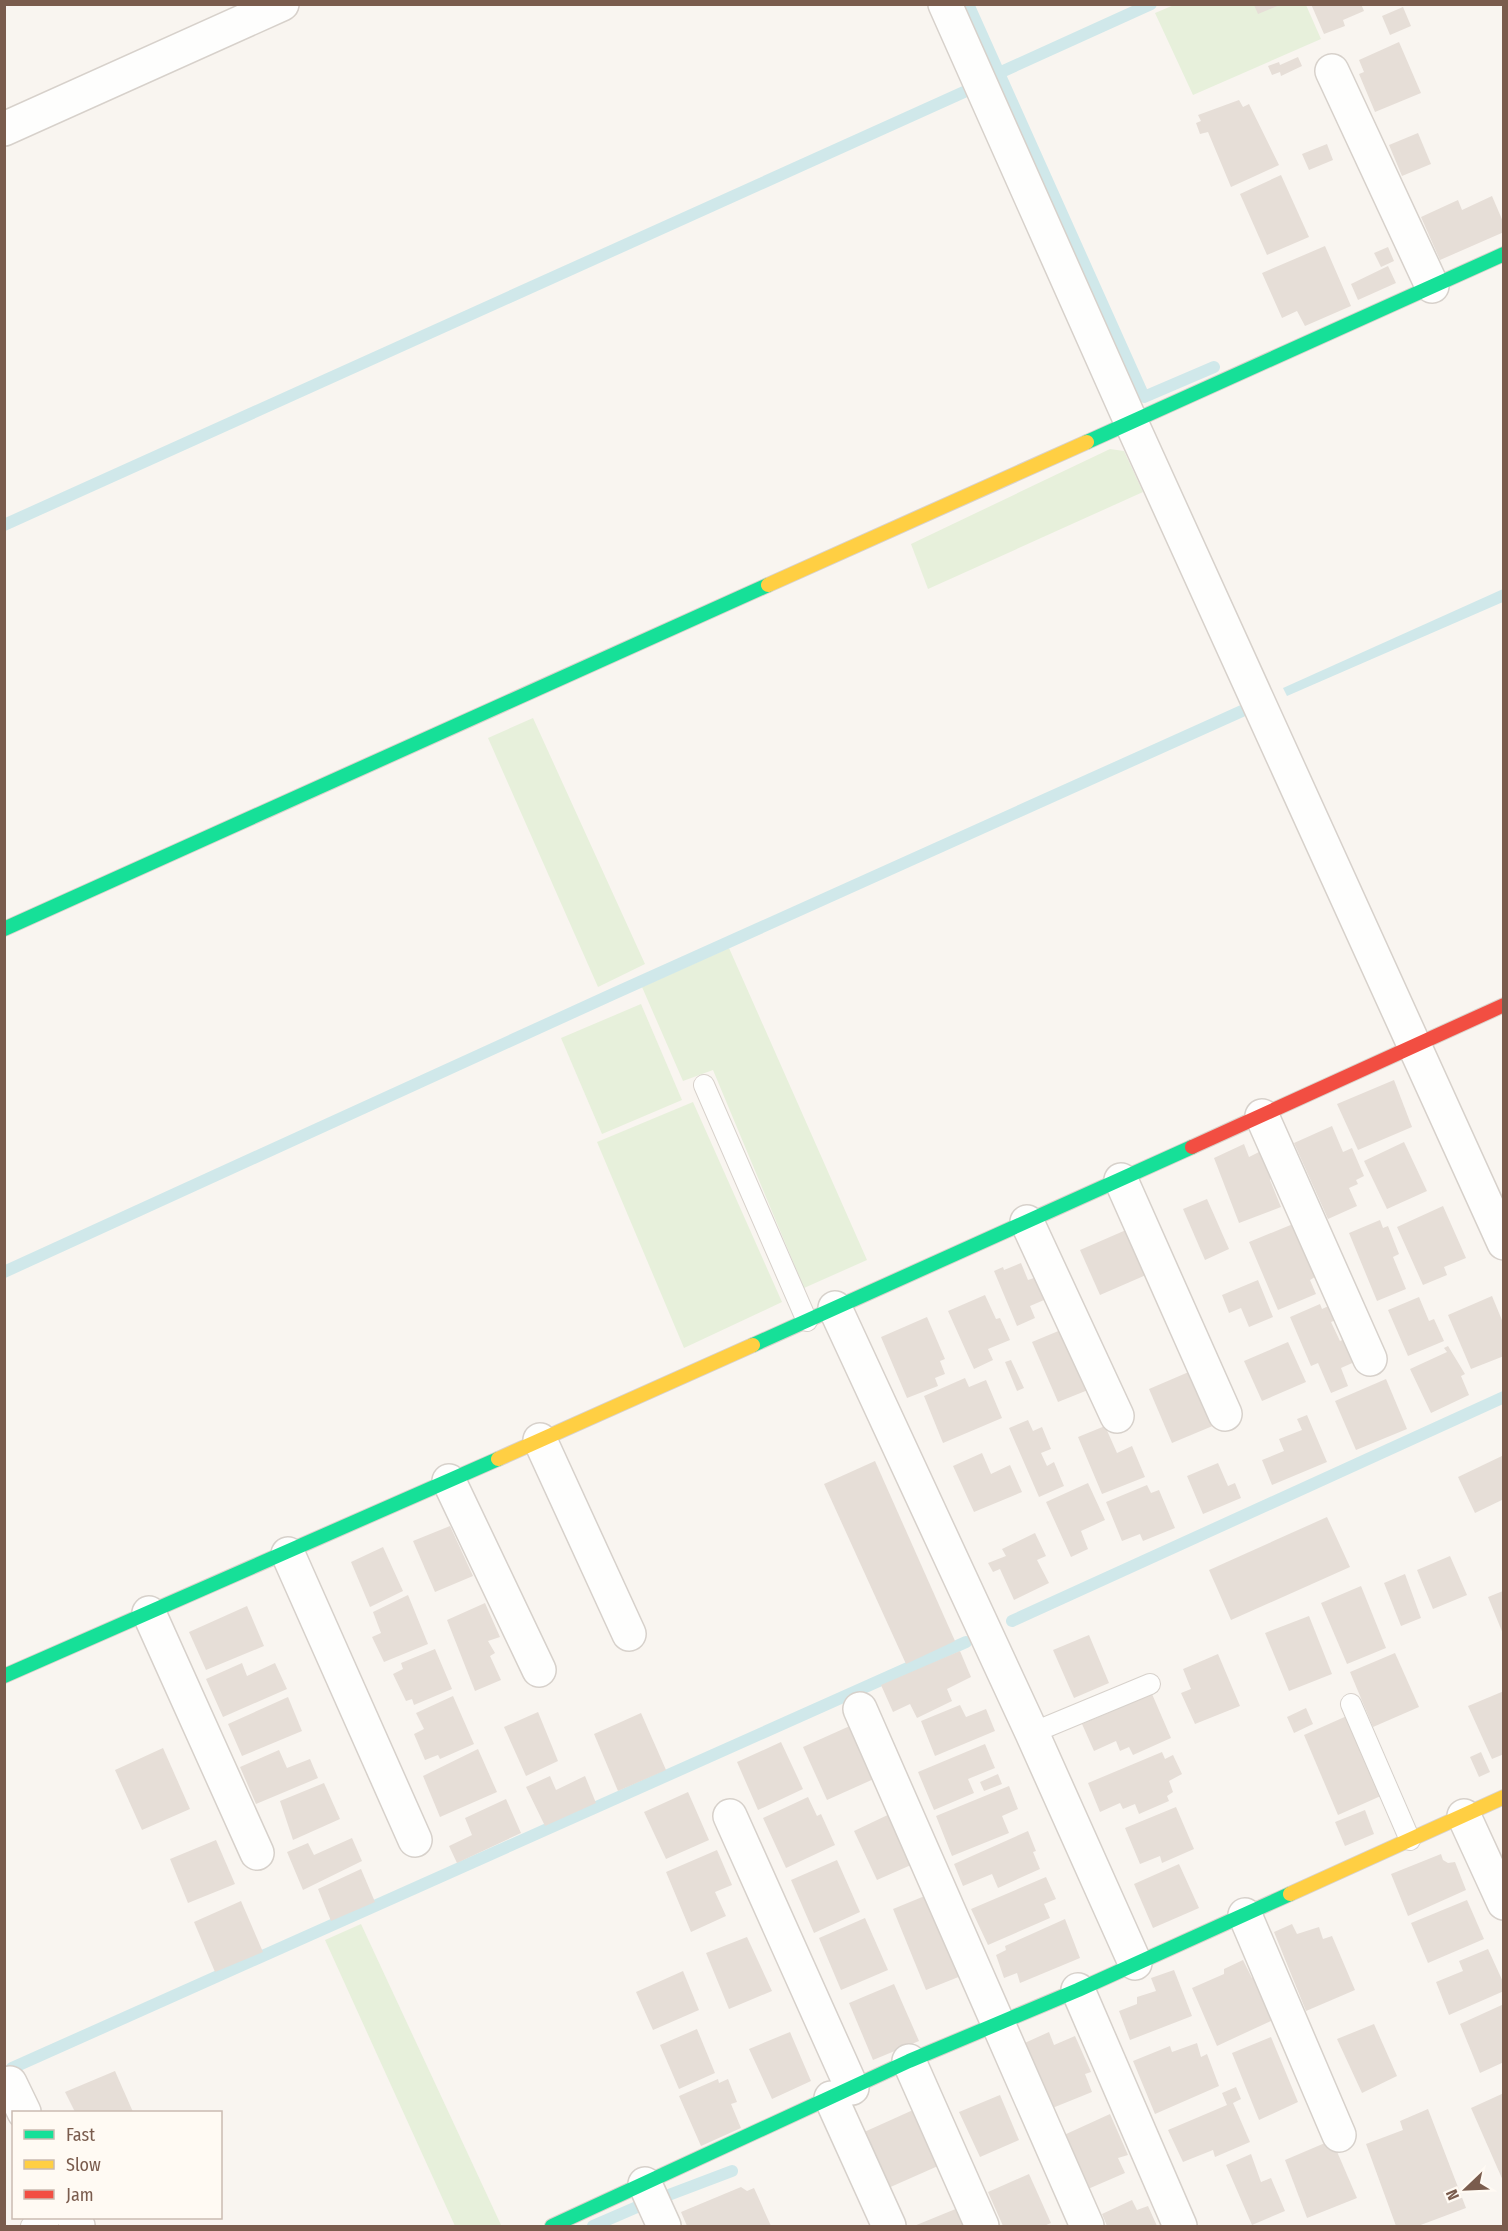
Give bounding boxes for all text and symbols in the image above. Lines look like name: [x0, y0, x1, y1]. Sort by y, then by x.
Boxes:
legend: [12, 2111, 222, 2219]
text: Fast: [66, 2124, 95, 2146]
text: Slow: [66, 2154, 101, 2176]
north arrow: [1436, 2159, 1496, 2219]
text: Jam: [66, 2184, 94, 2206]
text: N: [1442, 2187, 1463, 2203]

